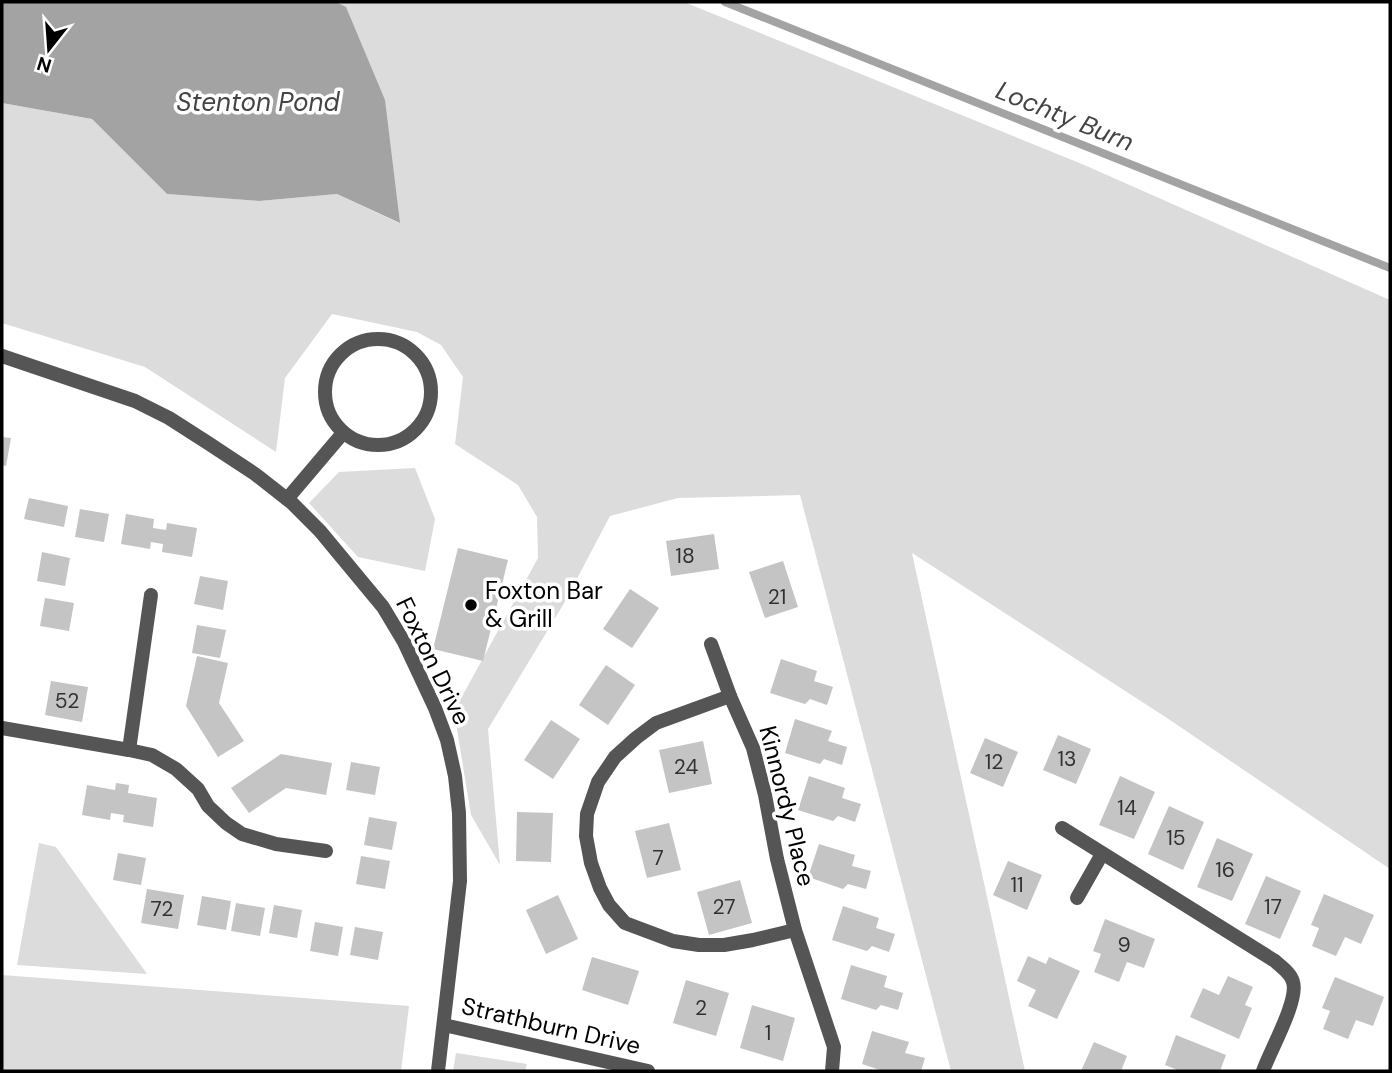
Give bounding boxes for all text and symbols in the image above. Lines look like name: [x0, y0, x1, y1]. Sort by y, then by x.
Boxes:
north arrow: [14, 14, 84, 84]
text: N: [34, 51, 54, 79]
water label: Lochty Burn: [991, 73, 1139, 159]
water label: Stenton Pond: [176, 85, 340, 119]
house number: 18: [675, 542, 695, 570]
place label: Foxton Bar & Grill: [485, 575, 603, 634]
house number: 21: [768, 583, 786, 611]
street label: Foxton Drive: [389, 592, 478, 730]
marker: Foxton Bar & Grill: [463, 597, 479, 613]
house number: 52: [55, 687, 79, 715]
street label: Kinnordy Place: [753, 722, 822, 889]
house number: 13: [1058, 745, 1076, 773]
house number: 12: [985, 748, 1003, 776]
house number: 24: [674, 753, 698, 781]
house number: 14: [1117, 794, 1137, 822]
house number: 15: [1166, 824, 1186, 852]
house number: 7: [652, 844, 664, 872]
house number: 16: [1215, 856, 1235, 884]
house number: 11: [1010, 871, 1024, 899]
house number: 27: [713, 893, 735, 921]
house number: 17: [1264, 893, 1282, 921]
house number: 72: [151, 895, 173, 923]
house number: 9: [1117, 931, 1131, 959]
street label: Strathburn Drive: [459, 990, 644, 1061]
house number: 2: [695, 994, 707, 1022]
house number: 1: [765, 1019, 771, 1047]

